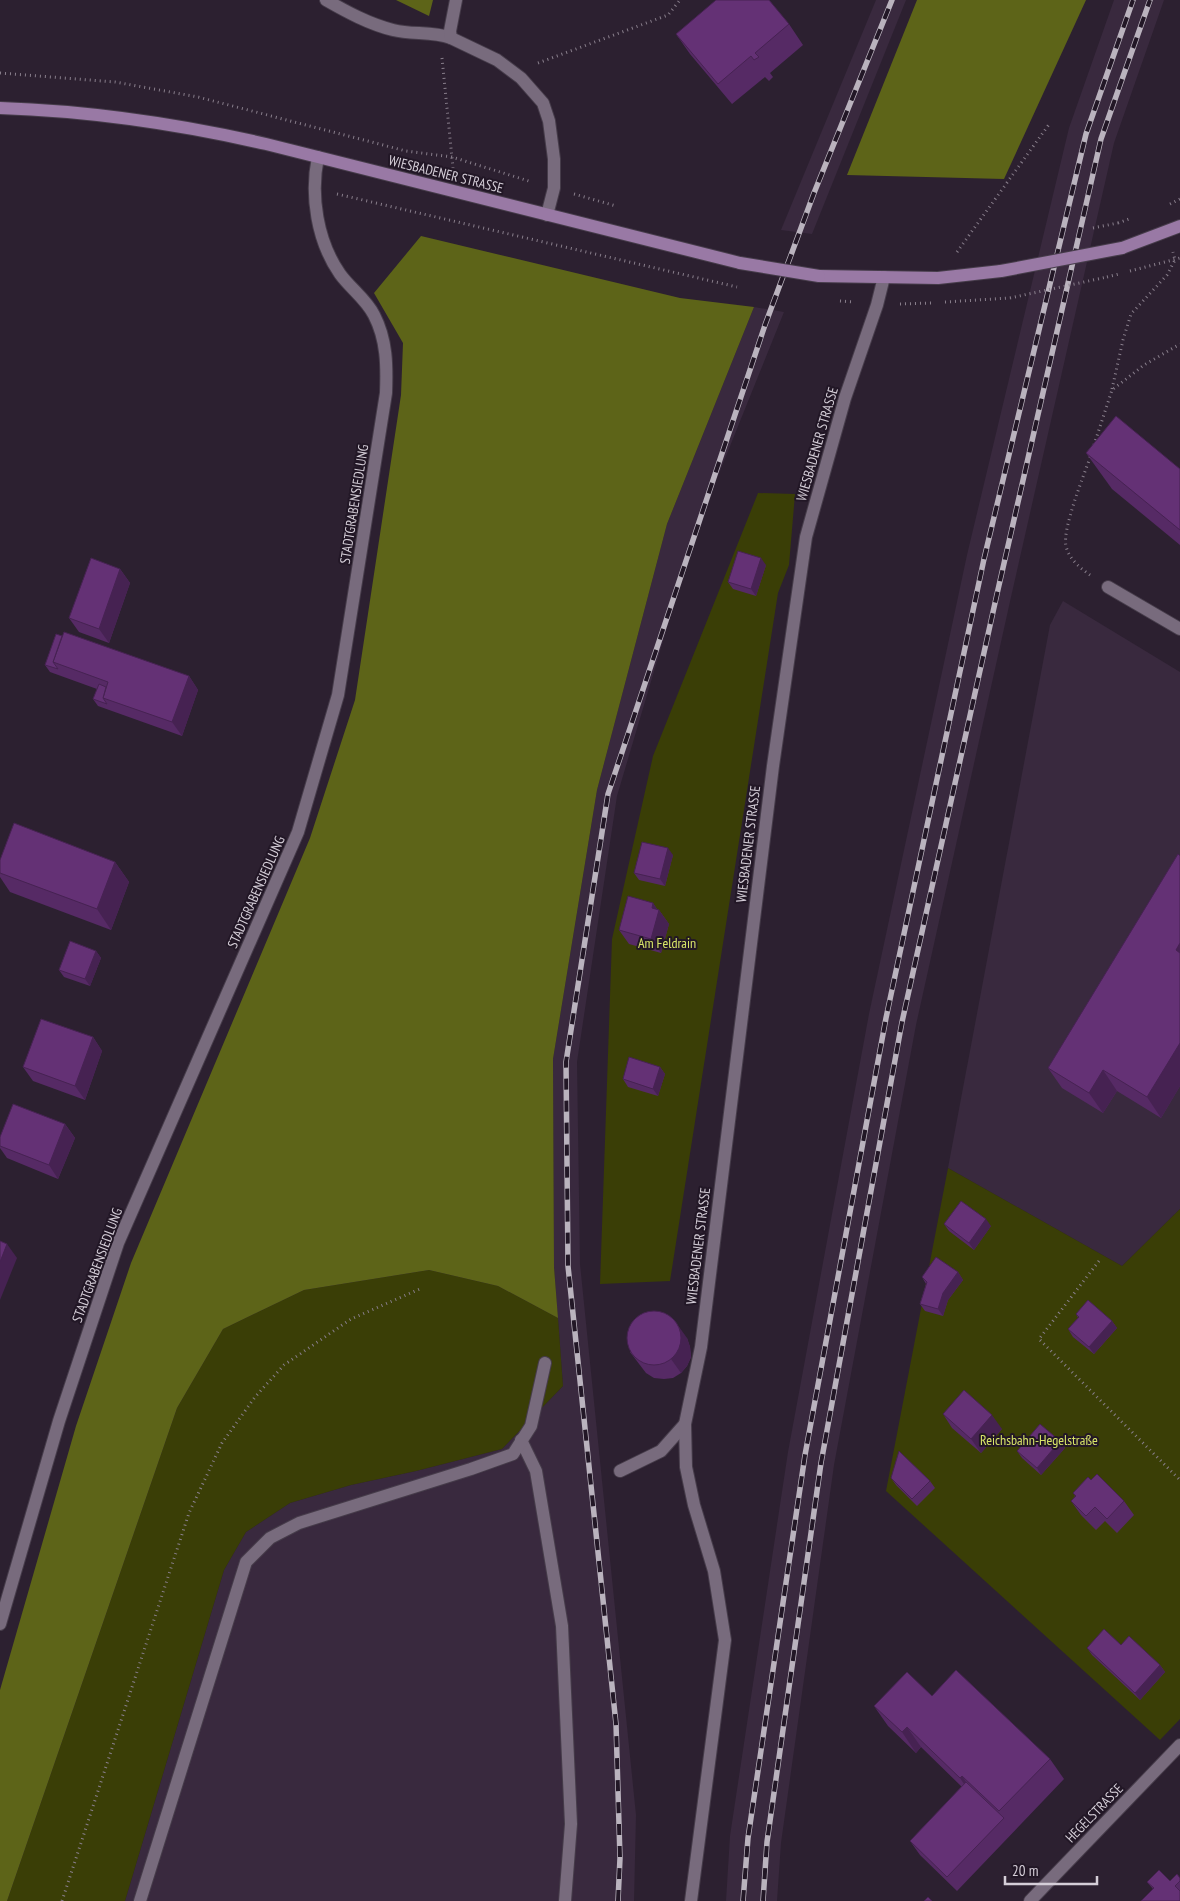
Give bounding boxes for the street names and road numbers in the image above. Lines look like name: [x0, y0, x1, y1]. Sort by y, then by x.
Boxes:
street label: WIESBADENER STRASSE: [387, 151, 505, 197]
street label: WIESBADENER STRASSE: [792, 385, 842, 503]
street label: STADTGRABENSIEDLUNG: [336, 443, 372, 565]
street label: WIESBADENER STRASSE: [732, 784, 764, 904]
street label: STADTGRABENSIEDLUNG: [223, 833, 289, 951]
street label: WIESBADENER STRASSE: [682, 1186, 714, 1306]
street label: STADTGRABENSIEDLUNG: [68, 1205, 126, 1325]
street label: HEGELSTRASSE: [1061, 1780, 1127, 1846]

